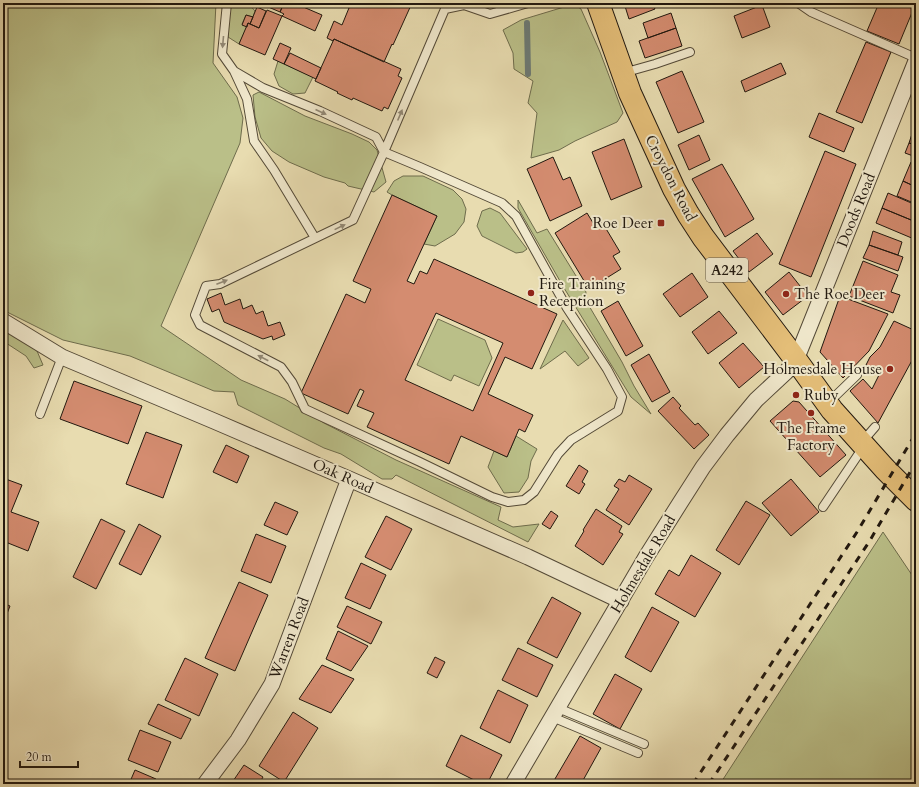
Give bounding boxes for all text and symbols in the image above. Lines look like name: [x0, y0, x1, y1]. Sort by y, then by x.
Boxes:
one-way arrow: [220, 36, 226, 48]
one-way arrow: [316, 109, 327, 115]
one-way arrow: [397, 110, 403, 121]
street label: Croydon Road: [641, 131, 701, 225]
street label: Doods Road: [832, 170, 880, 250]
place label: Roe Deer: [592, 213, 654, 233]
marker: Roe Deer: [656, 218, 666, 228]
one-way arrow: [334, 224, 345, 230]
road number: A242: [706, 258, 748, 282]
place label: Fire Training Reception: [539, 274, 626, 311]
one-way arrow: [216, 278, 228, 284]
place label: The Roe Deer: [794, 284, 885, 304]
marker: Fire Training Reception: [526, 288, 536, 298]
marker: The Roe Deer: [781, 289, 791, 299]
one-way arrow: [257, 354, 269, 361]
place label: Holmesdale House: [763, 359, 882, 379]
marker: Holmesdale House: [885, 364, 895, 374]
place label: Ruby: [804, 385, 839, 405]
marker: Ruby: [791, 390, 801, 400]
marker: The Frame Factory: [806, 408, 816, 418]
place label: The Frame Factory: [776, 418, 846, 455]
street label: Oak Road: [309, 454, 377, 498]
street label: Holmesdale Road: [606, 511, 680, 617]
street label: Warren Road: [264, 594, 314, 683]
scale bar: [20, 743, 78, 769]
text: 20 m: [26, 749, 53, 765]

